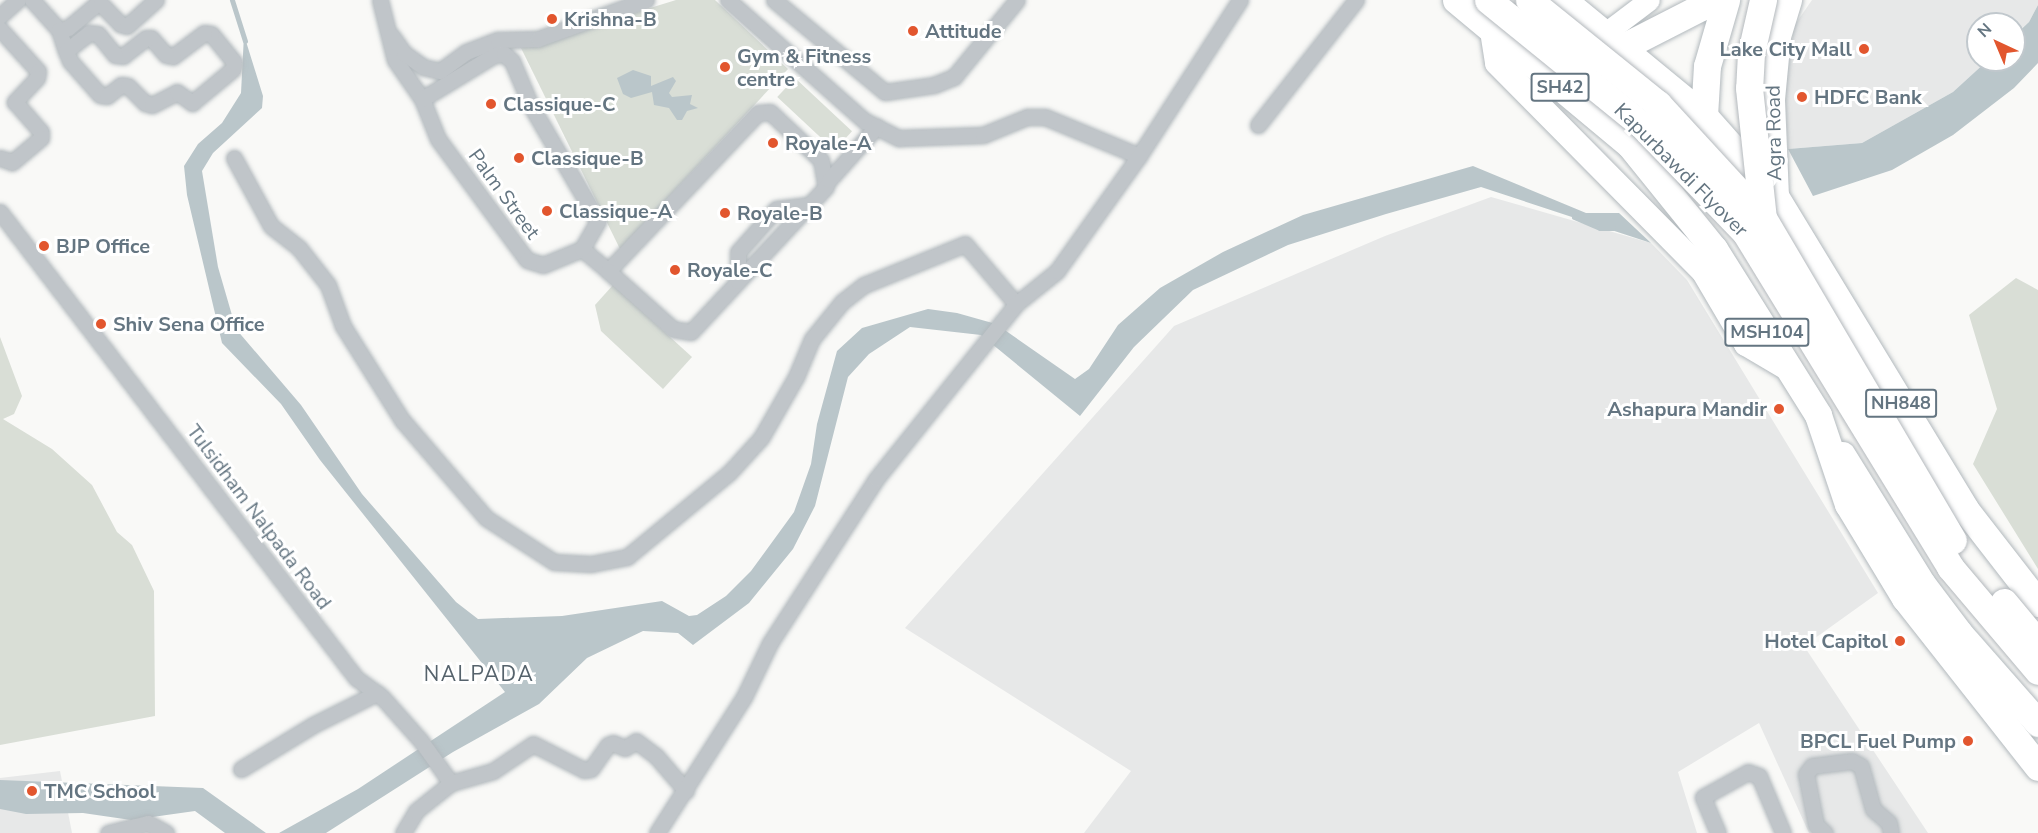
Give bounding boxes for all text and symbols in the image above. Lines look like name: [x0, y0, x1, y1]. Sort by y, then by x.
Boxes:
place label: Krishna-B: [564, 7, 657, 31]
marker: Krishna-B: [545, 12, 559, 26]
north arrow: [1966, 12, 2026, 72]
text: N: [1973, 18, 1997, 43]
place label: Attitude: [925, 19, 1002, 43]
marker: Attitude: [906, 24, 920, 38]
place label: Lake City Mall: [1720, 37, 1852, 61]
marker: Lake City Mall: [1857, 42, 1871, 56]
place label: Gym & Fitness centre: [737, 44, 871, 91]
marker: Gym & Fitness centre: [718, 60, 732, 74]
road number: SH42: [1530, 72, 1590, 102]
street label: Agra Road: [1761, 85, 1787, 181]
place label: HDFC Bank: [1814, 85, 1922, 109]
marker: HDFC Bank: [1795, 90, 1809, 104]
place label: Classique-C: [503, 92, 615, 116]
marker: Classique-C: [484, 97, 498, 111]
street label: Kapurbawdi Flyover: [1609, 98, 1753, 242]
place label: Royale-A: [785, 131, 872, 155]
marker: Royale-A: [766, 136, 780, 150]
street label: Palm Street: [463, 144, 545, 244]
place label: Classique-B: [531, 146, 644, 170]
marker: Classique-B: [512, 151, 526, 165]
place label: Classique-A: [559, 199, 672, 223]
place label: Royale-B: [737, 201, 823, 225]
marker: Classique-A: [540, 204, 554, 218]
marker: Royale-B: [718, 206, 732, 220]
place label: BJP Office: [56, 234, 150, 258]
marker: BJP Office: [37, 239, 51, 253]
place label: Royale-C: [687, 258, 773, 282]
marker: Royale-C: [668, 263, 682, 277]
place label: Shiv Sena Office: [113, 312, 265, 336]
marker: Shiv Sena Office: [94, 317, 108, 331]
road number: MSH104: [1724, 317, 1810, 347]
road number: NH848: [1865, 388, 1937, 418]
place label: Ashapura Mandir: [1607, 397, 1767, 421]
marker: Ashapura Mandir: [1772, 402, 1786, 416]
street label: Tulsidham Nalpada Road: [182, 420, 336, 614]
place label: Hotel Capitol: [1764, 629, 1888, 653]
marker: Hotel Capitol: [1893, 634, 1907, 648]
district label: NALPADA: [424, 661, 534, 687]
place label: BPCL Fuel Pump: [1800, 729, 1956, 753]
marker: BPCL Fuel Pump: [1961, 734, 1975, 748]
place label: TMC School: [44, 779, 156, 803]
marker: TMC School: [25, 784, 39, 798]

